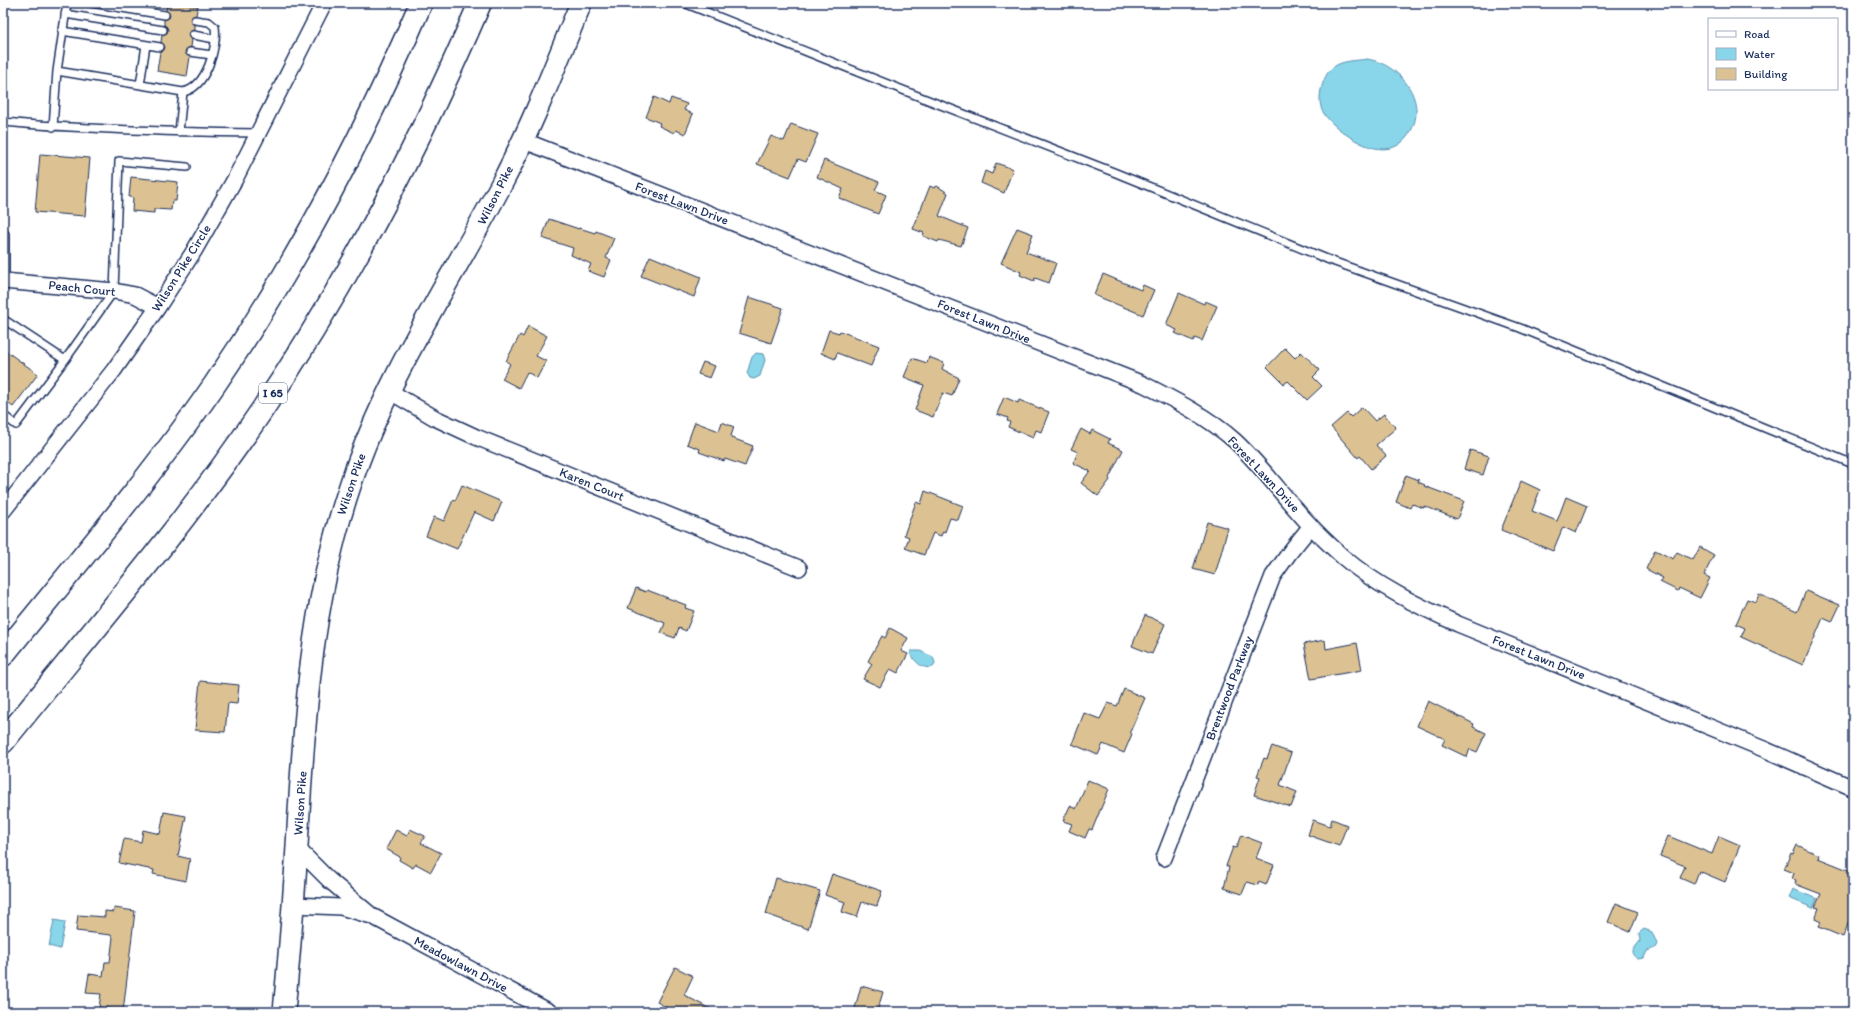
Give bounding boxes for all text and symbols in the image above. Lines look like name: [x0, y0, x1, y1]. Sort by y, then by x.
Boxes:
legend: [1708, 18, 1838, 90]
text: Road: [1744, 27, 1770, 41]
text: Water: [1744, 47, 1775, 61]
text: Building: [1744, 67, 1788, 81]
street label: Wilson Pike: [474, 163, 516, 227]
street label: Forest Lawn Drive: [633, 178, 731, 228]
street label: Wilson Pike Circle: [148, 222, 214, 314]
street label: Peach Court: [48, 277, 116, 299]
street label: Forest Lawn Drive: [935, 296, 1033, 346]
road number: I 65: [259, 383, 287, 403]
street label: Forest Lawn Drive: [1225, 433, 1303, 515]
street label: Wilson Pike: [333, 451, 369, 517]
street label: Karen Court: [557, 464, 627, 504]
street label: Forest Lawn Drive: [1490, 632, 1588, 682]
street label: Brentwood Parkway: [1202, 634, 1256, 742]
street label: Wilson Pike: [290, 770, 310, 836]
street label: Meadowlawn Drive: [412, 933, 510, 995]

